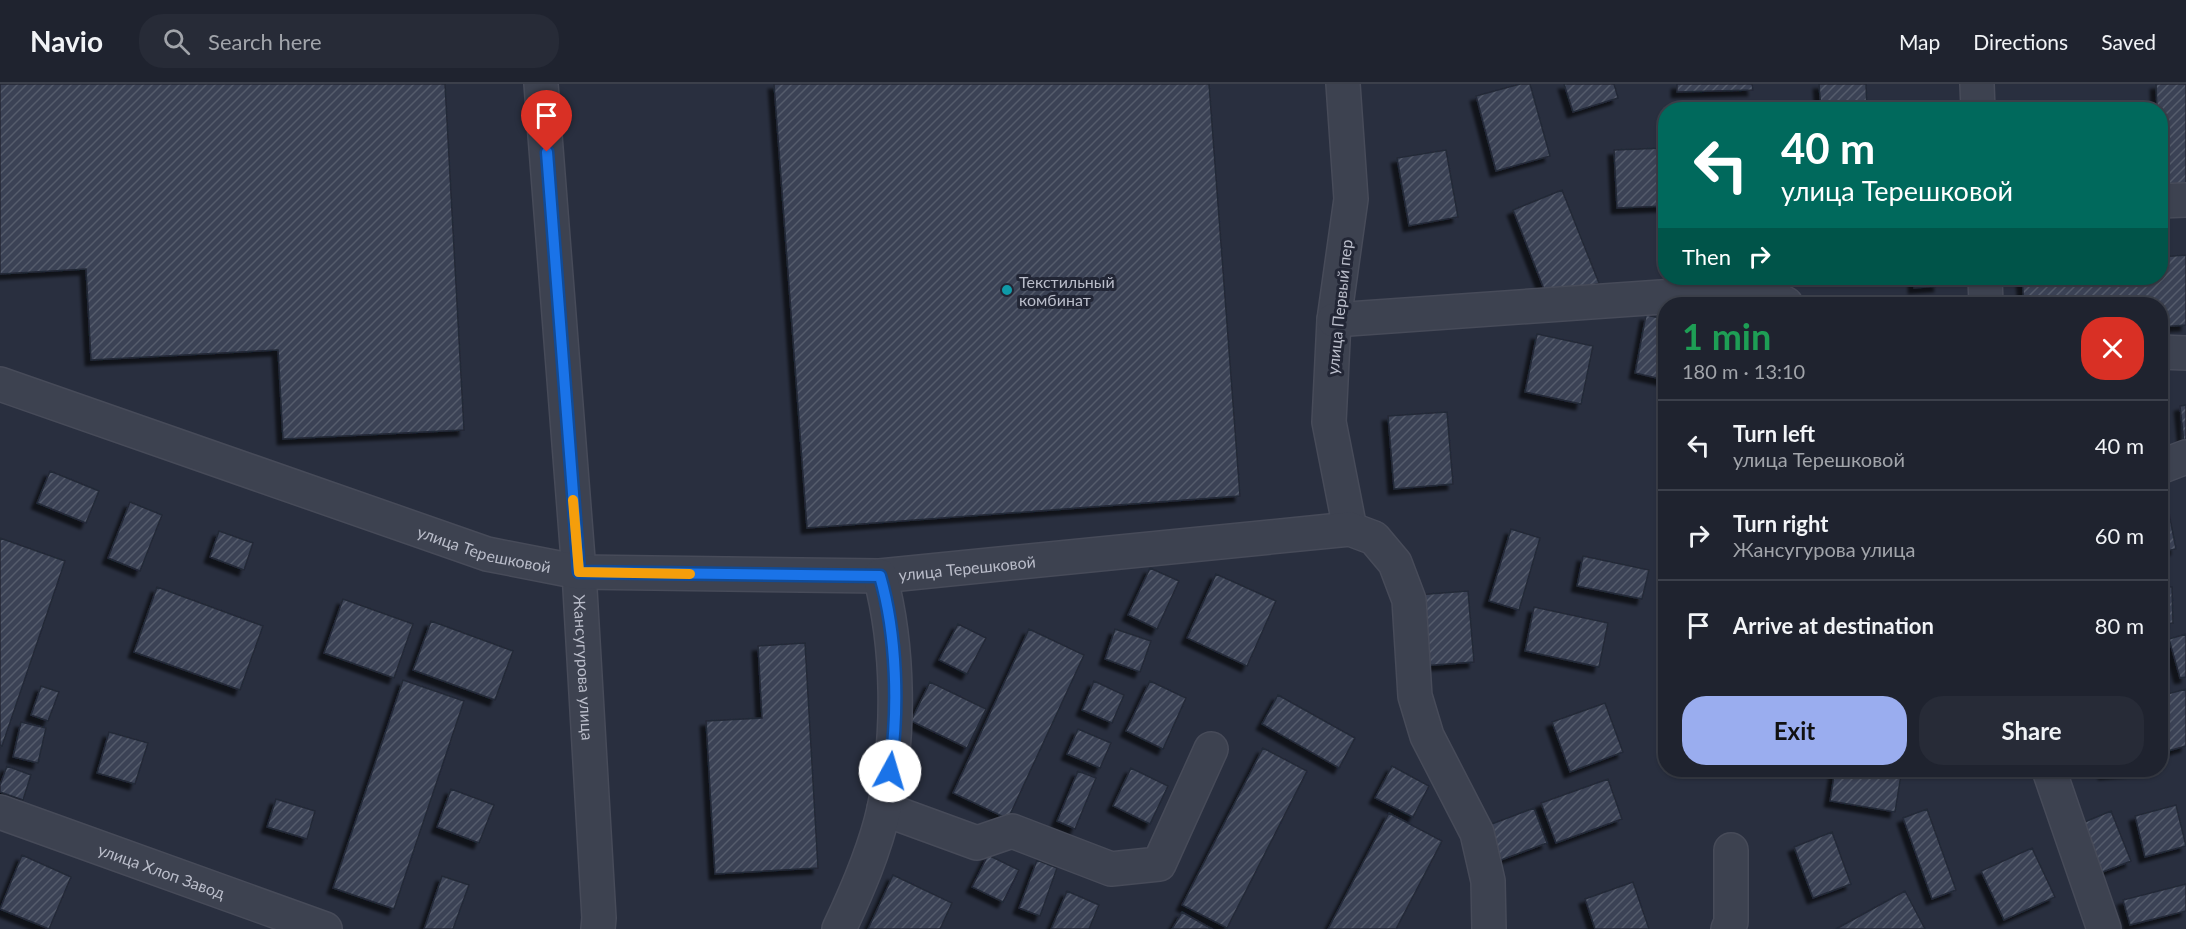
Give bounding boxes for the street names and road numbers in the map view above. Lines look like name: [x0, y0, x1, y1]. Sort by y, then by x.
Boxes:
street label: улица Первый пер: [1322, 238, 1356, 376]
street label: улица Терешковой: [415, 521, 553, 576]
street label: улица Терешковой: [898, 551, 1036, 584]
street label: Жансугурова улица: [571, 594, 598, 741]
street label: улица Хлоп Завод: [96, 839, 228, 902]

